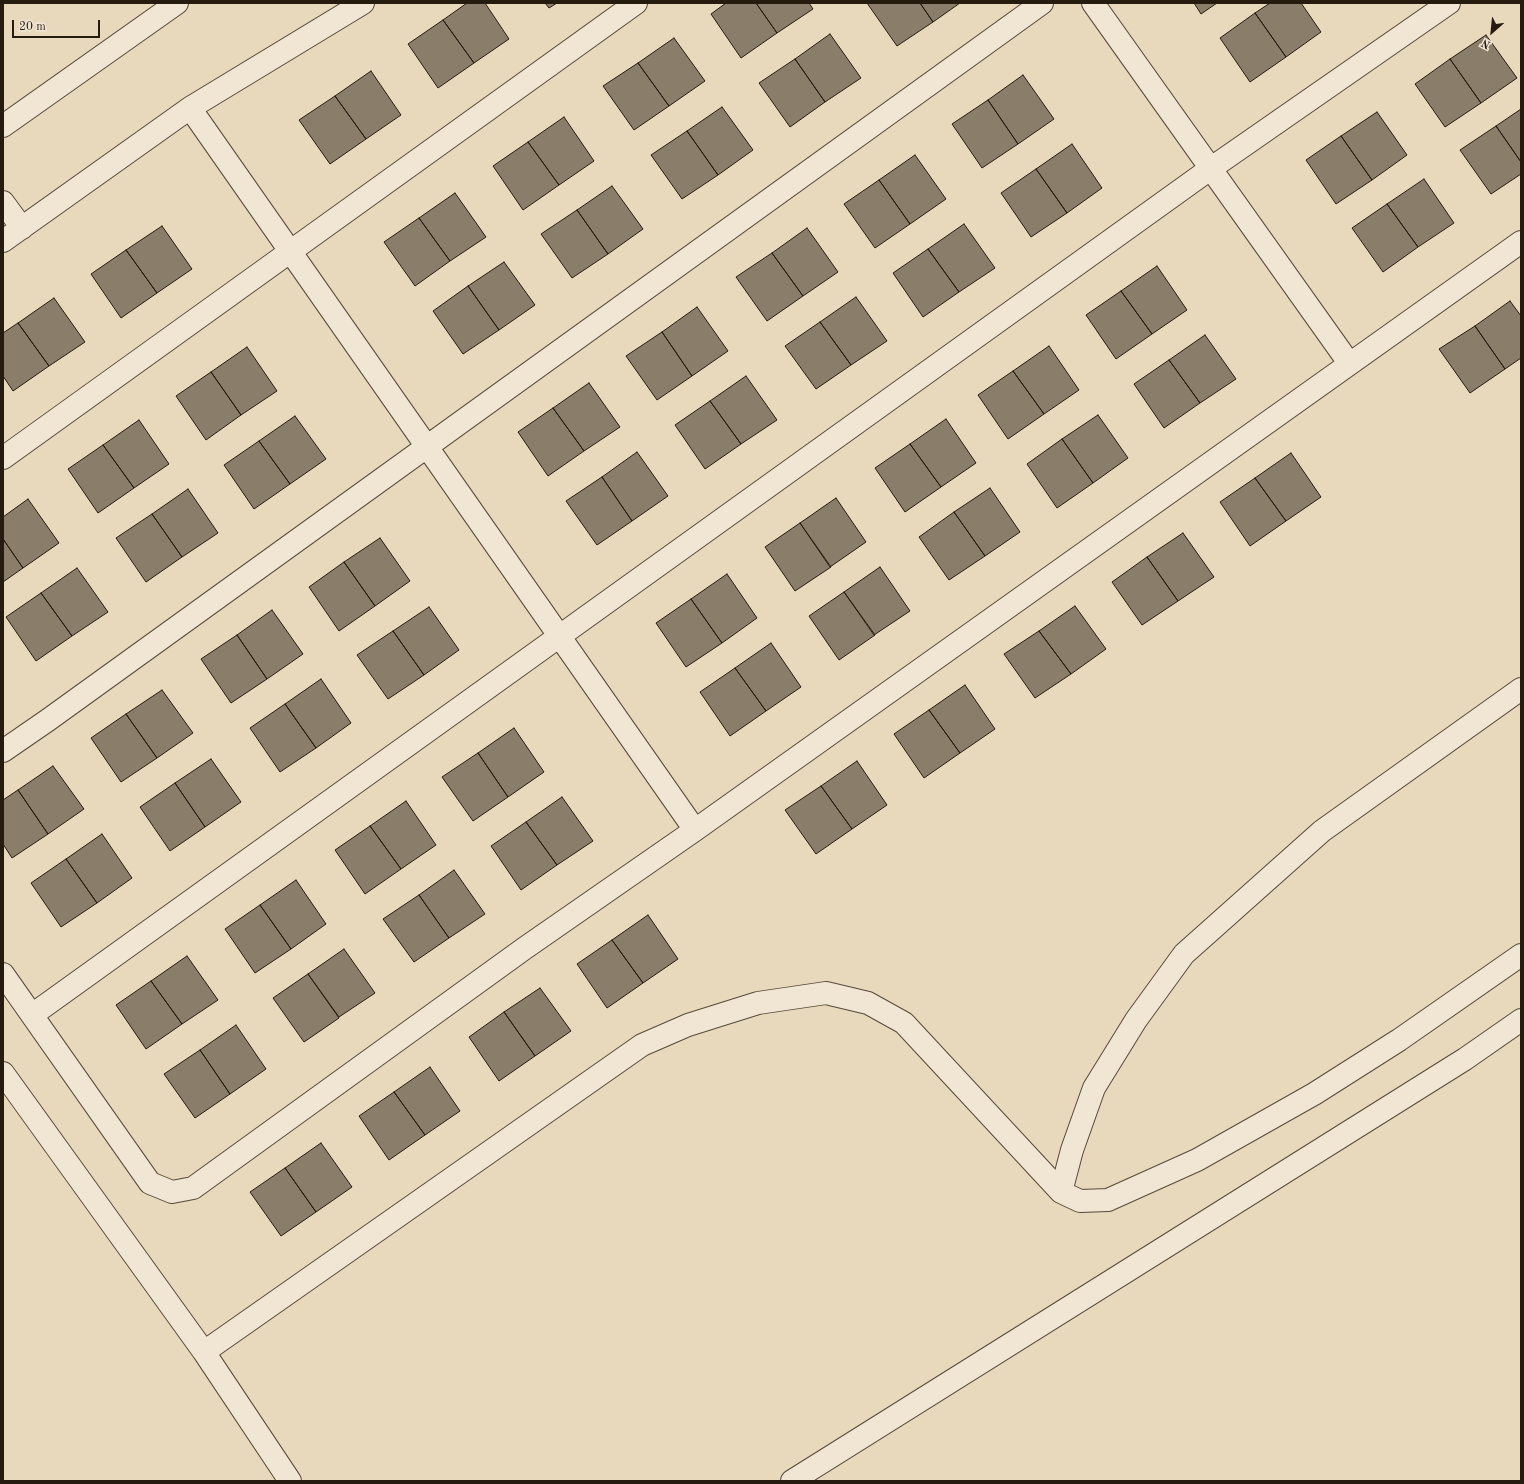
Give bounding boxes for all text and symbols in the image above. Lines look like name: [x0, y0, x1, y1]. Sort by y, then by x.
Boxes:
scale bar: [14, 12, 102, 38]
north arrow: [1472, 12, 1512, 52]
text: 20 m: [19, 21, 46, 33]
text: N: [1480, 36, 1493, 50]

